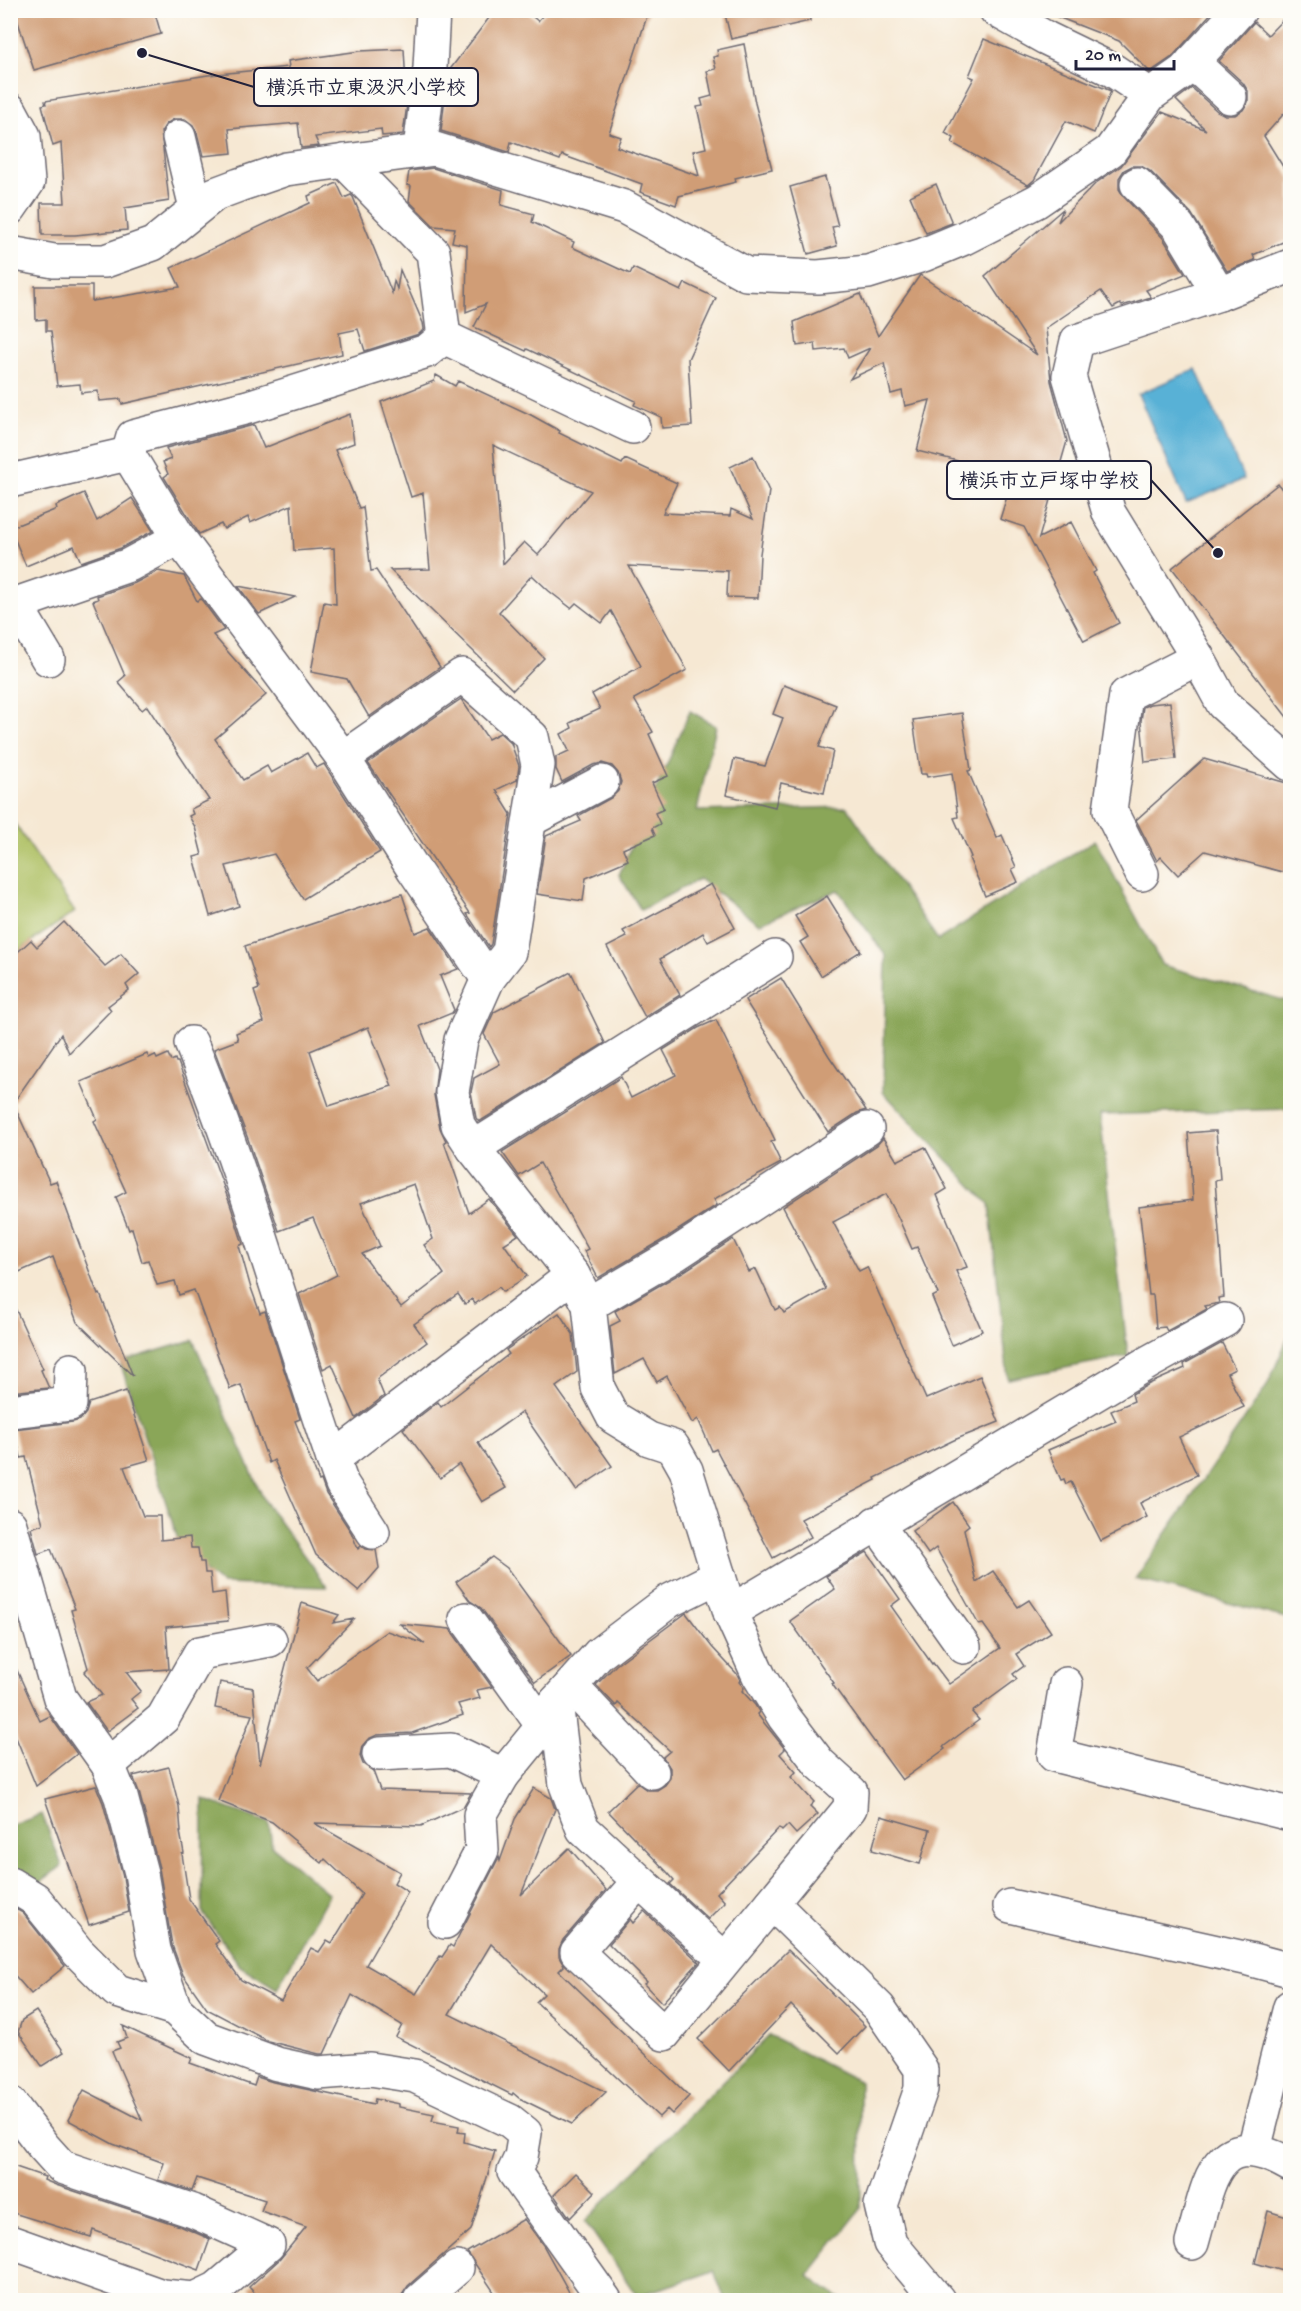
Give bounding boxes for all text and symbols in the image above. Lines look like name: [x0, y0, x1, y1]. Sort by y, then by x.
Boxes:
scale bar: [1076, 33, 1174, 71]
text: 20 m: [1085, 46, 1121, 67]
callout: 横浜市立東汲沢小学校: [254, 68, 478, 106]
text: 横浜市立東汲沢小学校: [266, 77, 466, 102]
callout: 横浜市立戸塚中学校: [947, 461, 1151, 499]
text: 横浜市立戸塚中学校: [959, 470, 1139, 495]

